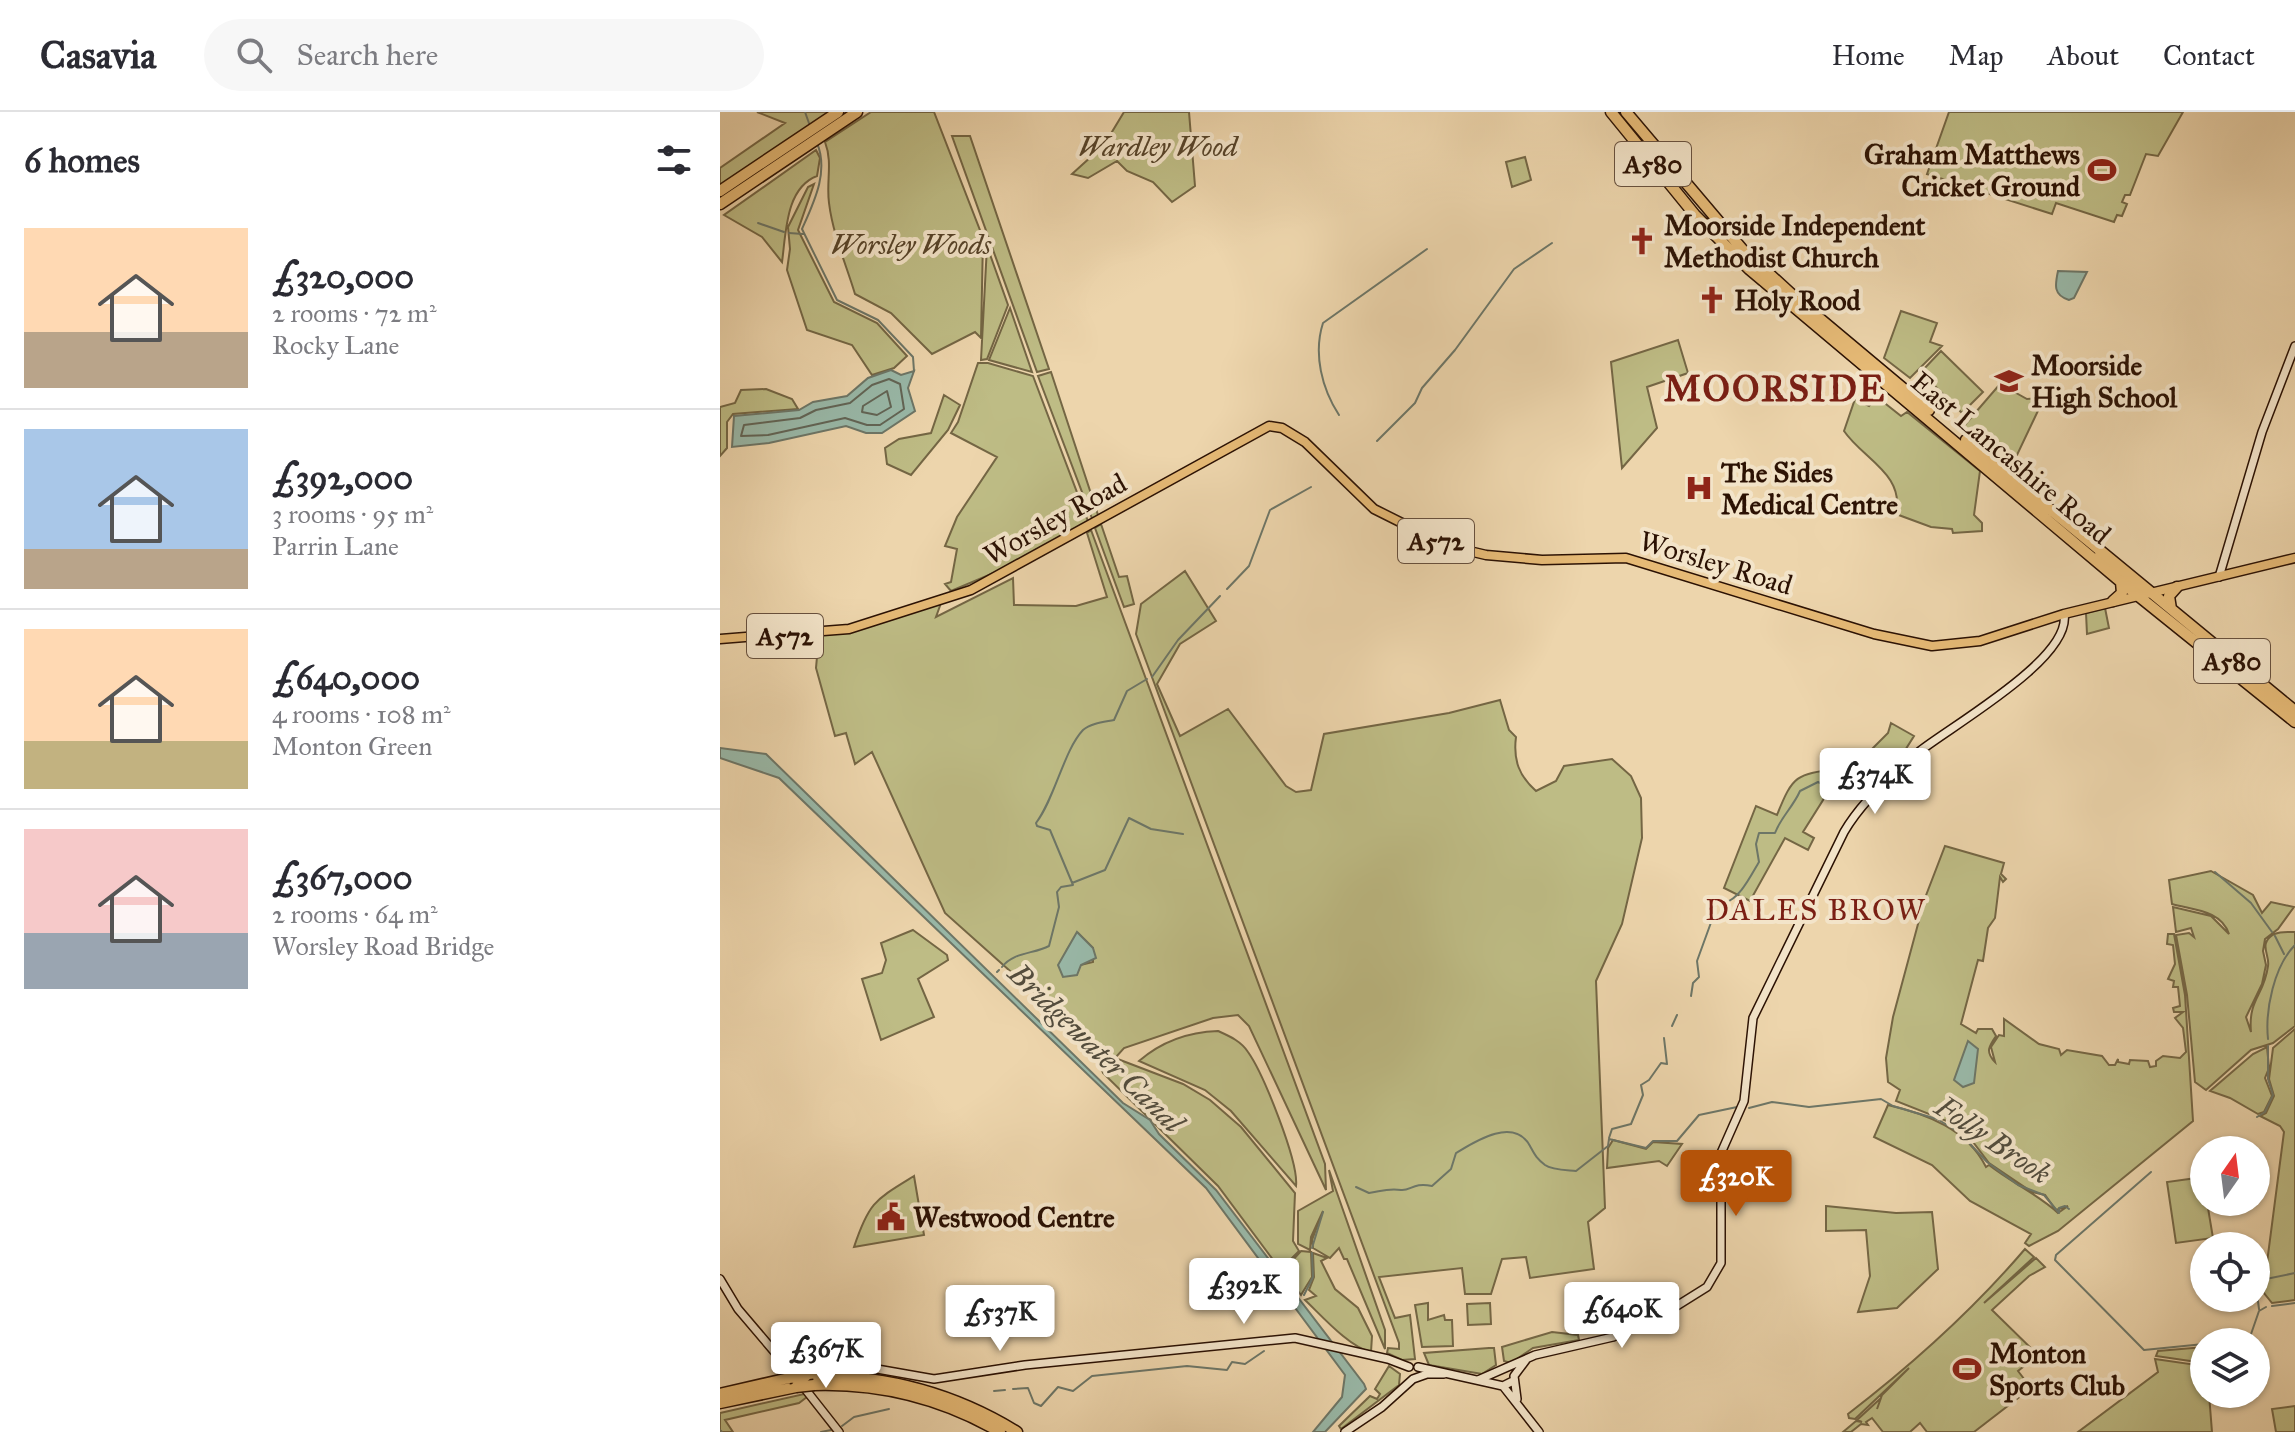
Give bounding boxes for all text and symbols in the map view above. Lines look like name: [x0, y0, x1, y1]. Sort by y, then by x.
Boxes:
search box: [204, 19, 764, 91]
text: Casavia: [40, 32, 156, 78]
icon: search: [232, 33, 276, 77]
text: Search here: [296, 37, 438, 73]
text: Home: [1832, 38, 1905, 73]
text: Map: [1949, 38, 2003, 73]
text: About: [2047, 38, 2119, 73]
text: Contact: [2163, 38, 2255, 73]
park label: Wardley Wood: [1078, 129, 1240, 164]
place label: Graham Matthews Cricket Ground: [1864, 137, 2081, 204]
icon: filters: [652, 138, 696, 182]
text: 6 homes: [24, 140, 140, 181]
road number: A580: [1615, 142, 1691, 186]
sports icon: Graham Matthews Cricket Ground: [2087, 155, 2117, 185]
place label: Moorside Independent Methodist Church: [1664, 208, 1926, 275]
church icon: Moorside Independent Methodist Church: [1627, 226, 1657, 256]
park label: Worsley Woods: [831, 227, 992, 262]
text: £320,000: [272, 256, 414, 297]
icon: home: [88, 260, 184, 356]
place label: Holy Rood: [1734, 283, 1861, 318]
church icon: Holy Rood: [1697, 285, 1727, 315]
text: 2 rooms · 72 m²: [272, 297, 436, 329]
text: Rocky Lane: [272, 329, 399, 361]
place label: Moorside High School: [2031, 348, 2177, 415]
street label: East Lancashire Road: [1904, 364, 2118, 552]
school or university icon: Moorside High School: [1994, 366, 2024, 396]
district label: MOORSIDE: [1664, 367, 1886, 411]
place label: The Sides Medical Centre: [1721, 455, 1898, 522]
text: £392,000: [272, 457, 413, 498]
icon: home: [88, 461, 184, 557]
street label: Worsley Road: [977, 465, 1133, 573]
hospital icon: The Sides Medical Centre: [1684, 473, 1714, 503]
text: 3 rooms · 95 m²: [272, 498, 433, 530]
road number: A572: [1398, 519, 1474, 563]
street label: Worsley Road: [1635, 523, 1797, 603]
text: Parrin Lane: [272, 530, 399, 562]
road number: A572: [747, 614, 823, 658]
road number: A580: [2194, 639, 2270, 683]
text: £640,000: [272, 657, 420, 698]
icon: home: [88, 661, 184, 757]
text: 4 rooms · 108 m²: [272, 698, 451, 730]
text: Monton Green: [272, 730, 432, 762]
pin: £374K: [1819, 748, 1931, 816]
text: £374K: [1838, 758, 1912, 790]
text: £367,000: [272, 857, 413, 898]
icon: home: [88, 861, 184, 957]
district label: DALES BROW: [1705, 892, 1927, 928]
text: 2 rooms · 64 m²: [272, 898, 438, 930]
text: Worsley Road Bridge: [272, 930, 494, 962]
water label: Bridgewater Canal: [1000, 954, 1193, 1142]
water label: Folly Brook: [1927, 1088, 2058, 1192]
north arrow: [2190, 1136, 2270, 1216]
map controls: [2190, 1136, 2270, 1408]
pin: £320K: [1680, 1150, 1792, 1218]
text: £320K: [1699, 1160, 1773, 1192]
place label: Westwood Centre: [913, 1200, 1115, 1235]
public building icon: Westwood Centre: [876, 1202, 906, 1232]
button: locate: [2190, 1232, 2270, 1312]
pin: £392K: [1188, 1258, 1300, 1326]
text: £392K: [1207, 1268, 1281, 1300]
pin: £640K: [1566, 1282, 1678, 1350]
pin: £537K: [944, 1285, 1056, 1353]
text: £640K: [1582, 1292, 1662, 1324]
text: £537K: [964, 1295, 1036, 1327]
pin: £367K: [770, 1322, 882, 1390]
button: layers: [2190, 1328, 2270, 1408]
text: £367K: [789, 1332, 863, 1364]
place label: Monton Sports Club: [1989, 1336, 2125, 1403]
sports icon: Monton Sports Club: [1952, 1354, 1982, 1384]

